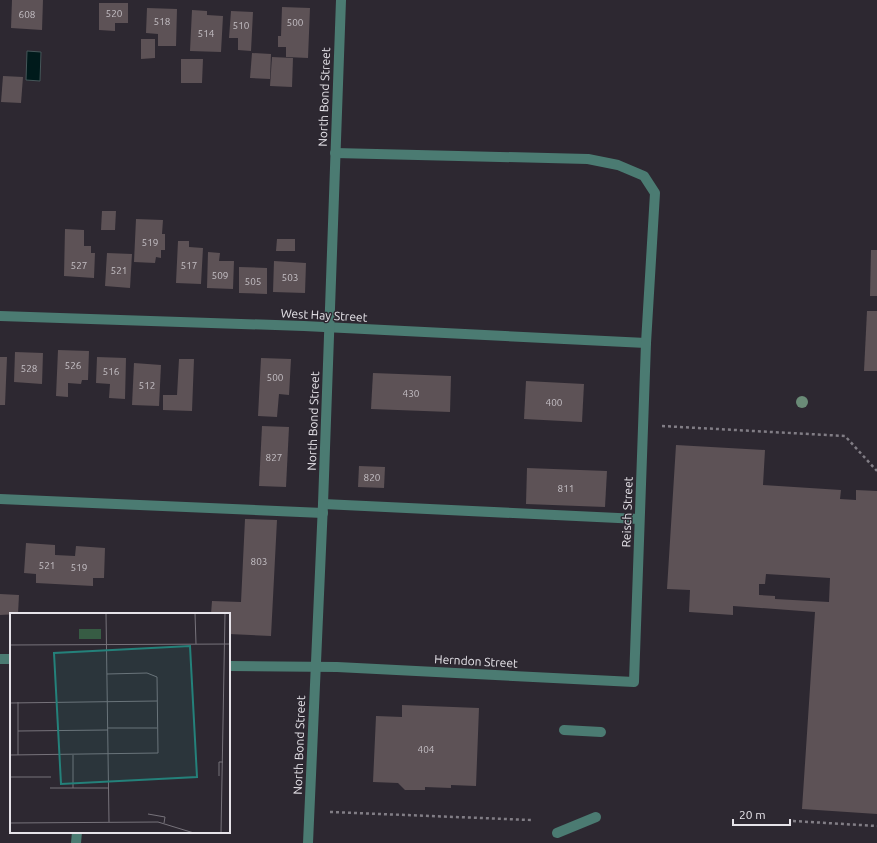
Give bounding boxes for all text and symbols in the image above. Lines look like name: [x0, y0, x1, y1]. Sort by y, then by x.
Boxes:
house number: 520: [106, 8, 123, 19]
house number: 608: [19, 9, 36, 20]
house number: 518: [154, 16, 171, 27]
house number: 500: [287, 17, 304, 28]
house number: 510: [233, 20, 250, 31]
house number: 514: [198, 28, 215, 39]
street label: North Bond Street: [316, 47, 332, 147]
house number: 519: [142, 237, 158, 248]
house number: 527: [71, 260, 87, 271]
house number: 517: [181, 260, 197, 271]
house number: 521: [111, 265, 127, 276]
house number: 509: [212, 270, 228, 281]
house number: 503: [282, 272, 298, 283]
house number: 505: [245, 276, 261, 287]
street label: West Hay Street: [280, 306, 368, 324]
house number: 526: [65, 360, 82, 371]
house number: 528: [21, 363, 38, 374]
house number: 516: [103, 366, 120, 377]
street label: North Bond Street: [305, 371, 321, 471]
house number: 500: [267, 372, 284, 383]
house number: 512: [139, 380, 155, 391]
house number: 430: [403, 388, 420, 399]
house number: 400: [546, 397, 563, 408]
house number: 827: [266, 452, 282, 463]
house number: 820: [364, 472, 381, 483]
street label: Reisch Street: [619, 476, 635, 548]
house number: 811: [558, 483, 574, 494]
house number: 803: [251, 556, 267, 567]
house number: 521: [39, 560, 55, 571]
house number: 519: [71, 562, 87, 573]
inset map: [10, 613, 230, 833]
street label: Herndon Street: [434, 652, 518, 670]
street label: North Bond Street: [291, 695, 307, 795]
house number: 404: [418, 744, 435, 755]
scale bar: [733, 801, 790, 827]
text: 20 m: [739, 808, 766, 821]

